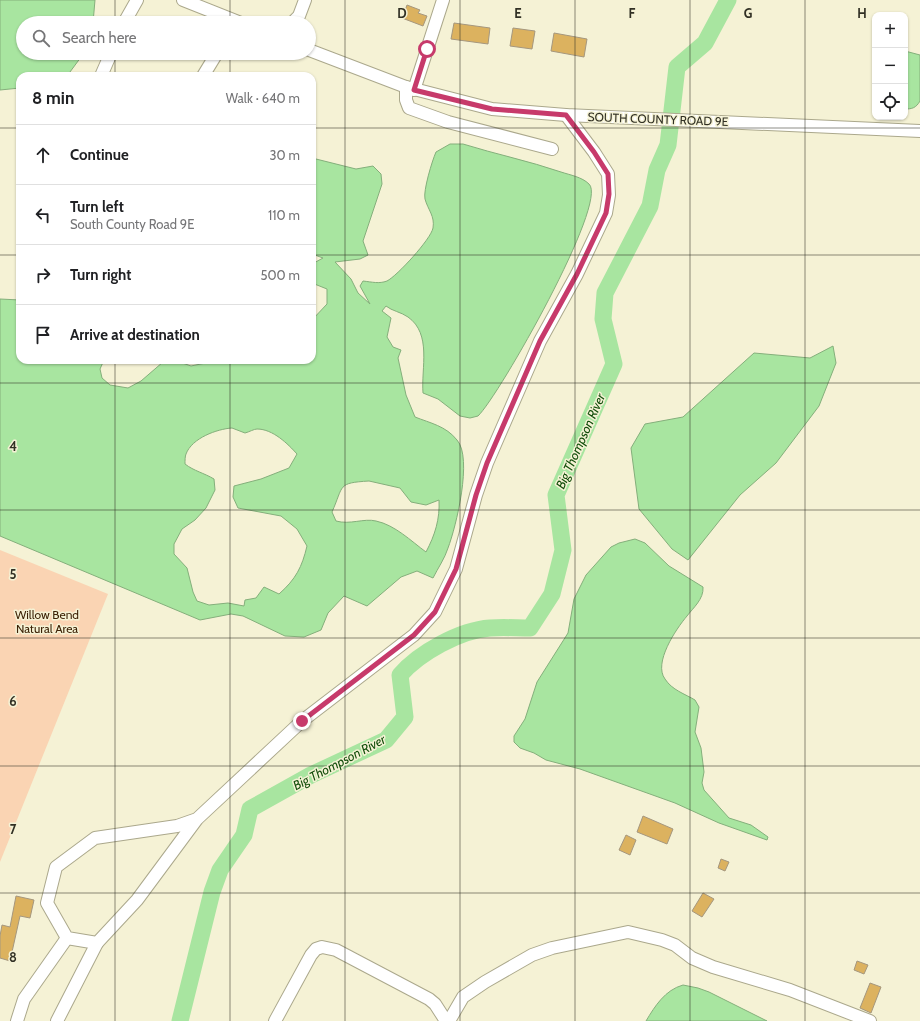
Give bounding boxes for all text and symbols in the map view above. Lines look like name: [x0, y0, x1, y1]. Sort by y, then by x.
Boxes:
text: D: [397, 5, 407, 21]
text: E: [514, 5, 522, 21]
text: F: [629, 5, 636, 21]
text: G: [744, 5, 753, 21]
text: H: [857, 5, 867, 21]
map controls: [872, 12, 908, 120]
button: +: [872, 12, 908, 48]
search box: [16, 16, 316, 60]
icon: search: [30, 27, 52, 49]
text: Search here: [62, 29, 137, 47]
route start: [418, 40, 436, 58]
button: −: [872, 48, 908, 84]
button: locate: [872, 84, 908, 120]
text: 8 min: [32, 88, 74, 108]
text: Walk · 640 m: [226, 90, 300, 106]
street label: SOUTH COUNTY ROAD 9E: [587, 109, 729, 129]
icon: ahead: [32, 144, 54, 166]
text: Continue: [70, 146, 129, 164]
text: 30 m: [270, 147, 300, 163]
text: Turn left: [70, 198, 124, 216]
icon: left: [32, 204, 54, 226]
text: 110 m: [268, 207, 300, 223]
text: South County Road 9E: [70, 216, 194, 232]
icon: right: [32, 264, 54, 286]
text: Turn right: [70, 266, 131, 284]
text: 500 m: [260, 267, 300, 283]
icon: arrive: [32, 324, 54, 346]
text: Arrive at destination: [70, 326, 200, 344]
water label: Big Thompson River: [552, 390, 609, 491]
text: 4: [9, 438, 17, 454]
text: 5: [10, 566, 17, 582]
park label: Willow Bend Natural Area: [15, 607, 79, 636]
text: 6: [9, 693, 17, 709]
route end: [293, 712, 311, 730]
water label: Big Thompson River: [290, 730, 389, 793]
text: 7: [10, 821, 17, 837]
text: 8: [9, 949, 17, 965]

